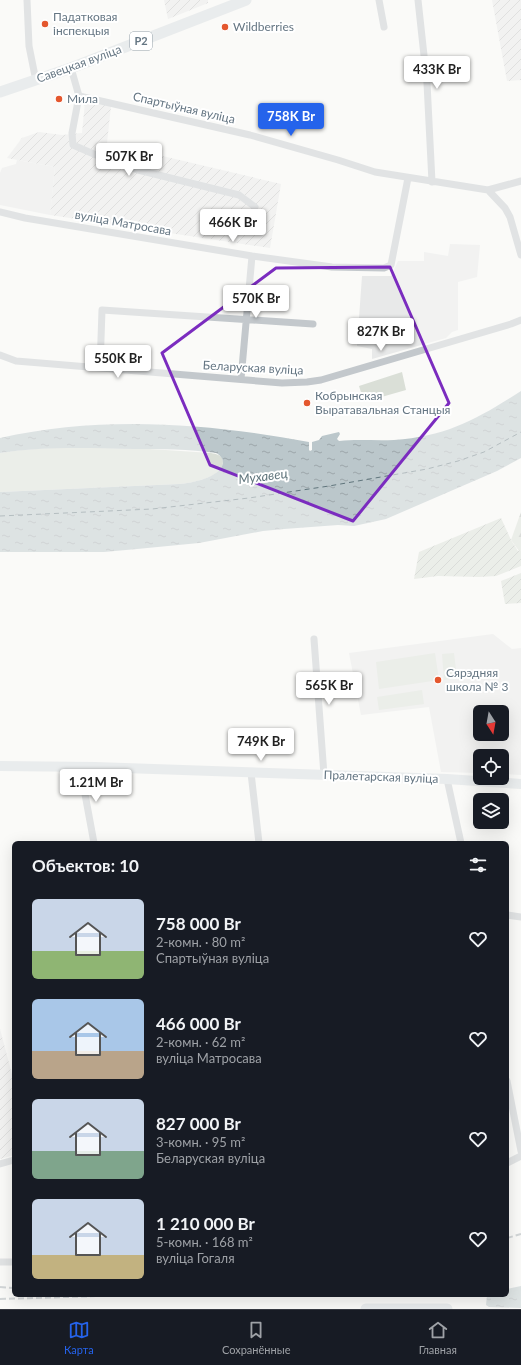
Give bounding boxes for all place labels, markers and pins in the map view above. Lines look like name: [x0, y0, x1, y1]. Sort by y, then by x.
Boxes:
place label: Падатковая інспекцыя: [53, 9, 118, 38]
marker: Падатковая інспекцыя: [40, 19, 50, 29]
place label: Wildberries: [233, 19, 294, 34]
marker: Wildberries: [220, 22, 230, 32]
pin: 433K Br: [400, 56, 474, 90]
place label: Мила: [67, 91, 98, 106]
marker: Мила: [54, 94, 64, 104]
pin: 758K Br: [254, 103, 328, 137]
pin: 507K Br: [92, 143, 166, 177]
pin: 466K Br: [196, 209, 270, 243]
pin: 570K Br: [219, 285, 293, 319]
pin: 827K Br: [344, 318, 418, 352]
pin: 550K Br: [81, 345, 155, 379]
place label: Кобрынская Выратавальная Станцыя: [315, 388, 451, 417]
marker: Кобрынская Выратавальная Станцыя: [302, 398, 312, 408]
place label: Сярэдняя школа № 3: [446, 665, 508, 694]
pin: 565K Br: [292, 672, 366, 706]
marker: Сярэдняя школа № 3: [433, 675, 443, 685]
pin: 749K Br: [224, 728, 298, 762]
pin: 1.21M Br: [55, 769, 137, 803]

